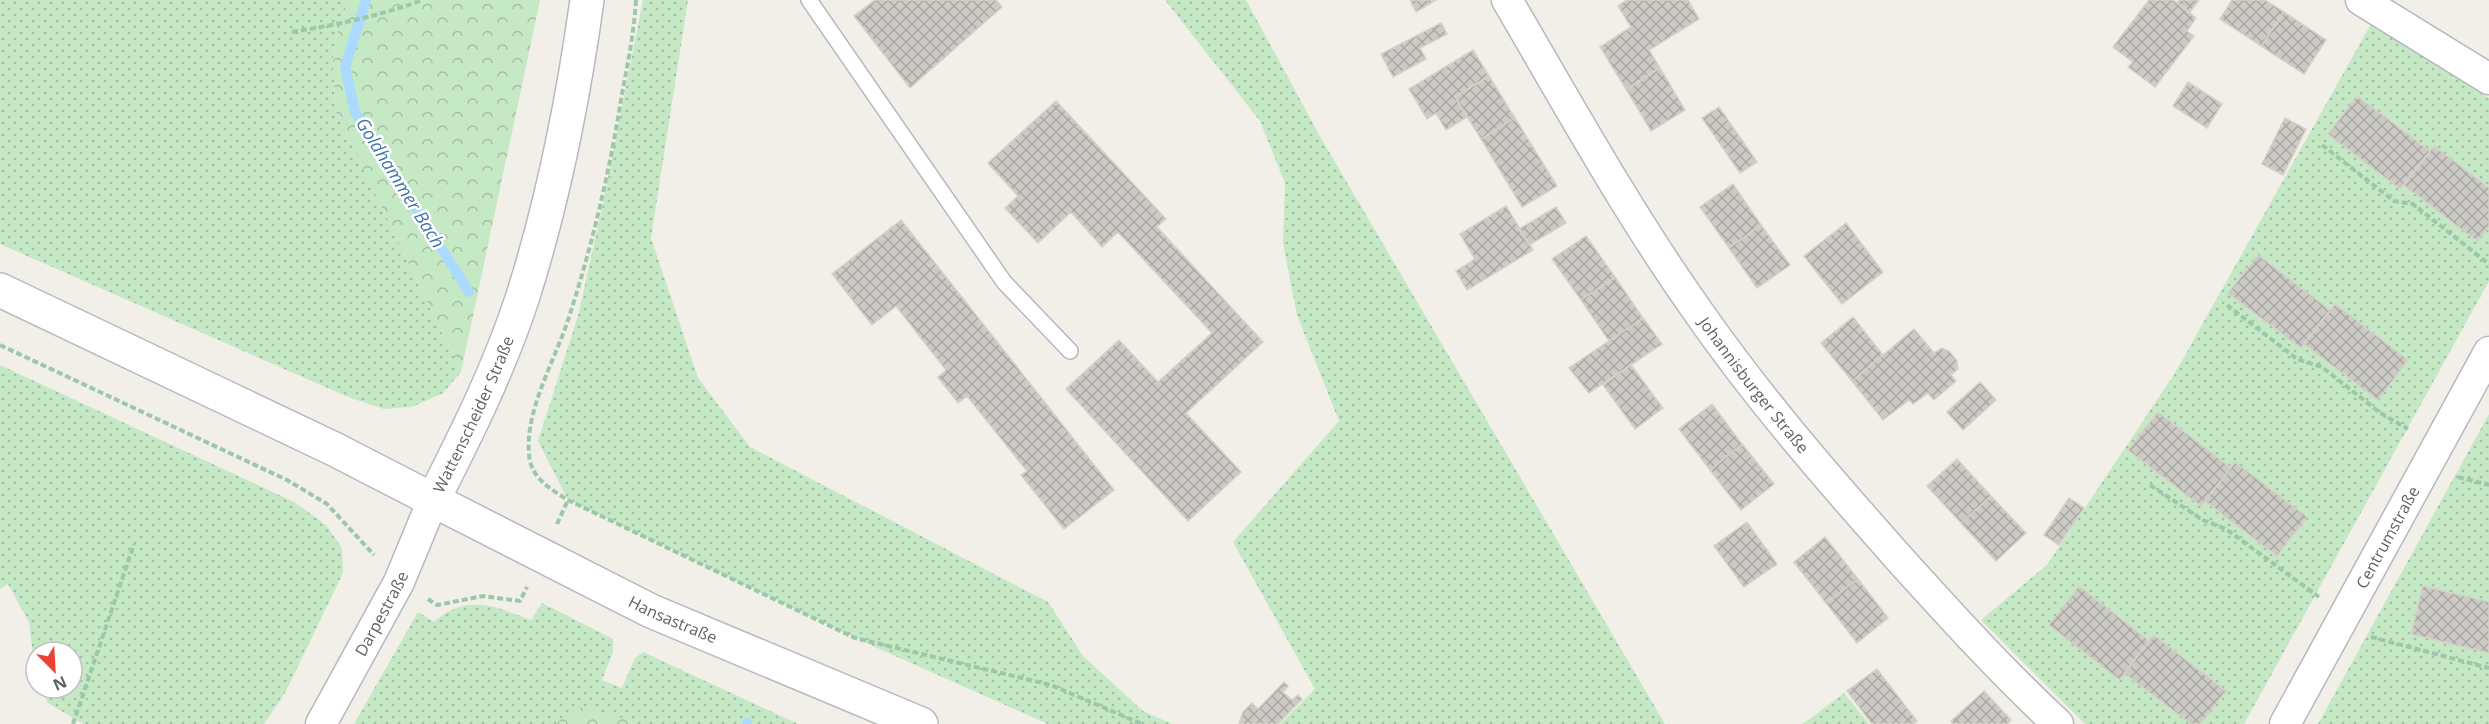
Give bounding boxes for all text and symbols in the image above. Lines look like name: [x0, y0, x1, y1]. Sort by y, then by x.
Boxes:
water label: Goldhammer Bach: [351, 113, 451, 252]
street label: Johannisburger Straße: [1693, 311, 1814, 458]
street label: Wattenscheider Straße: [427, 333, 519, 496]
street label: Centrumstraße: [2350, 482, 2424, 592]
street label: Darpestraße: [350, 568, 413, 660]
street label: Hansastraße: [625, 590, 721, 648]
north arrow: [24, 640, 84, 700]
text: N: [50, 671, 71, 696]

